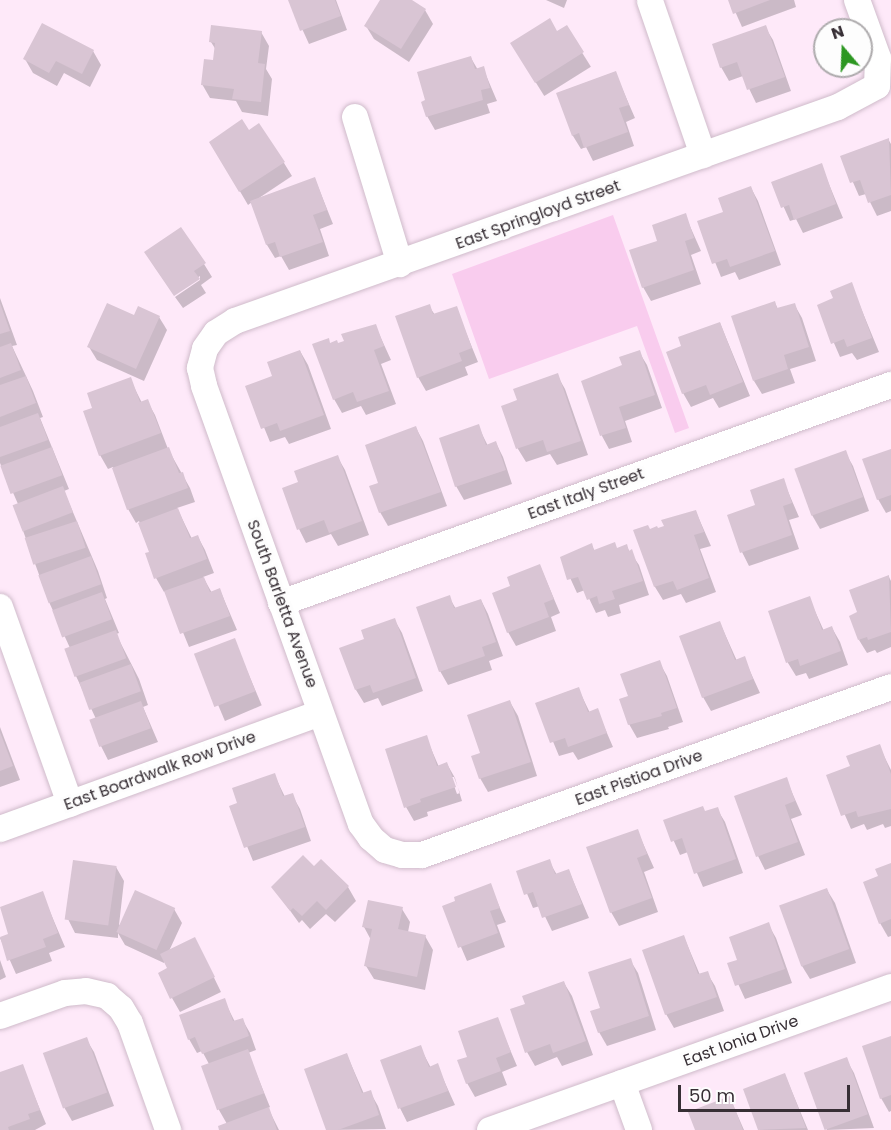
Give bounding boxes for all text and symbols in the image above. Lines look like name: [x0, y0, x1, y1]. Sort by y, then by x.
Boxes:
north arrow: [813, 18, 873, 78]
text: N: [828, 20, 847, 45]
street label: East Springloyd Street: [453, 176, 623, 254]
street label: East Italy Street: [525, 464, 647, 524]
street label: South Barletta Avenue: [243, 517, 321, 691]
street label: East Boardwalk Row Drive: [61, 727, 259, 815]
street label: East Pistioa Drive: [573, 746, 705, 810]
street label: East Ionia Drive: [681, 1011, 801, 1071]
scale bar: [681, 1073, 854, 1111]
text: 50 m: [689, 1083, 735, 1108]

